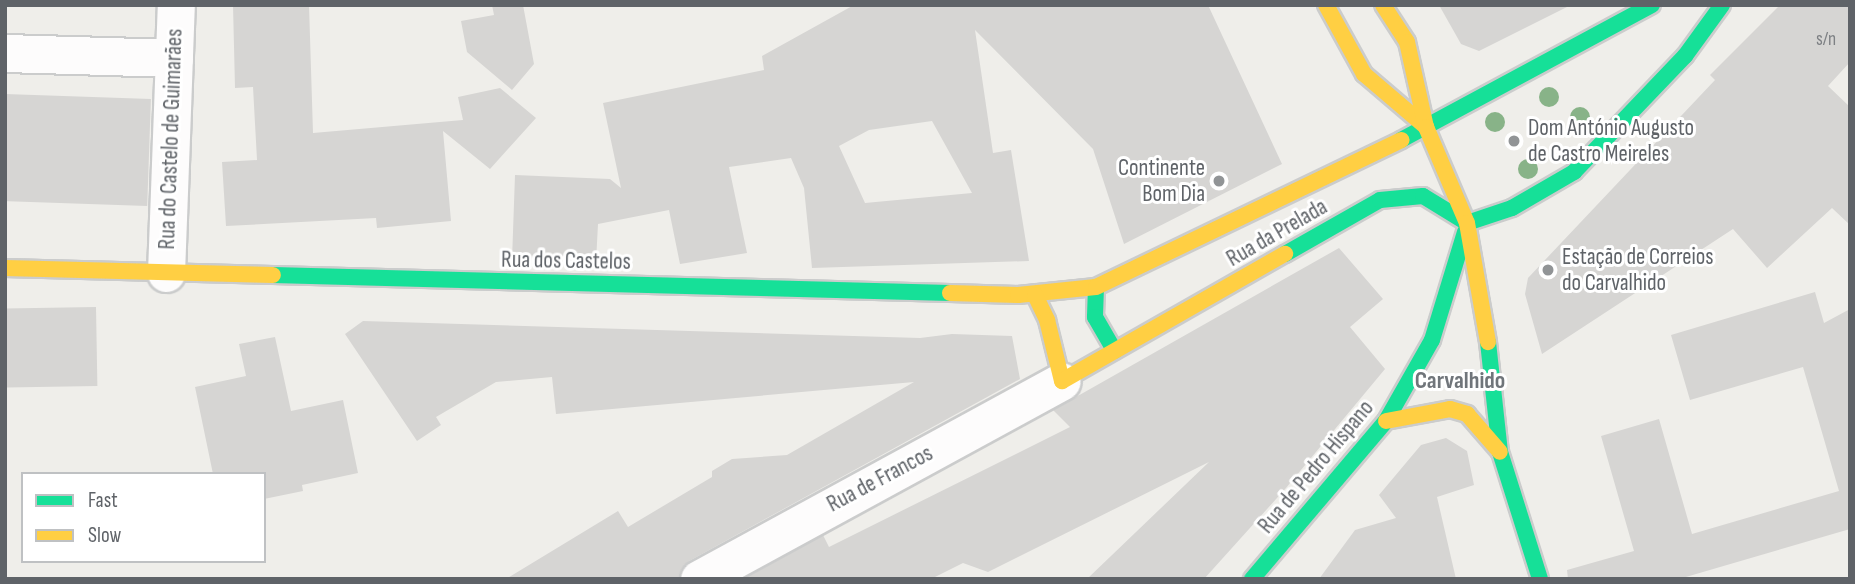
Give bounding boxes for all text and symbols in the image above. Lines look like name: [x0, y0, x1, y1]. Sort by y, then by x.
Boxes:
street label: Rua do Castelo de Guimarães: [153, 28, 189, 250]
house number: s/n: [1816, 29, 1836, 51]
place label: Dom António Augusto de Castro Meireles: [1528, 114, 1694, 168]
marker: Dom António Augusto de Castro Meireles: [1506, 133, 1522, 149]
place label: Continente Bom Dia: [1118, 154, 1205, 208]
marker: Continente Bom Dia: [1211, 173, 1227, 189]
street label: Rua da Prelada: [1222, 193, 1332, 273]
place label: Estação de Correios do Carvalhido: [1562, 243, 1714, 297]
street label: Rua dos Castelos: [501, 246, 631, 276]
marker: Estação de Correios do Carvalhido: [1540, 262, 1556, 278]
district label: Carvalhido: [1415, 367, 1505, 395]
street label: Rua de Pedro Hispano: [1252, 395, 1380, 539]
street label: Rua de Francos: [822, 440, 938, 518]
legend: [21, 472, 266, 563]
text: Fast: [88, 488, 118, 513]
text: Slow: [88, 523, 121, 548]

